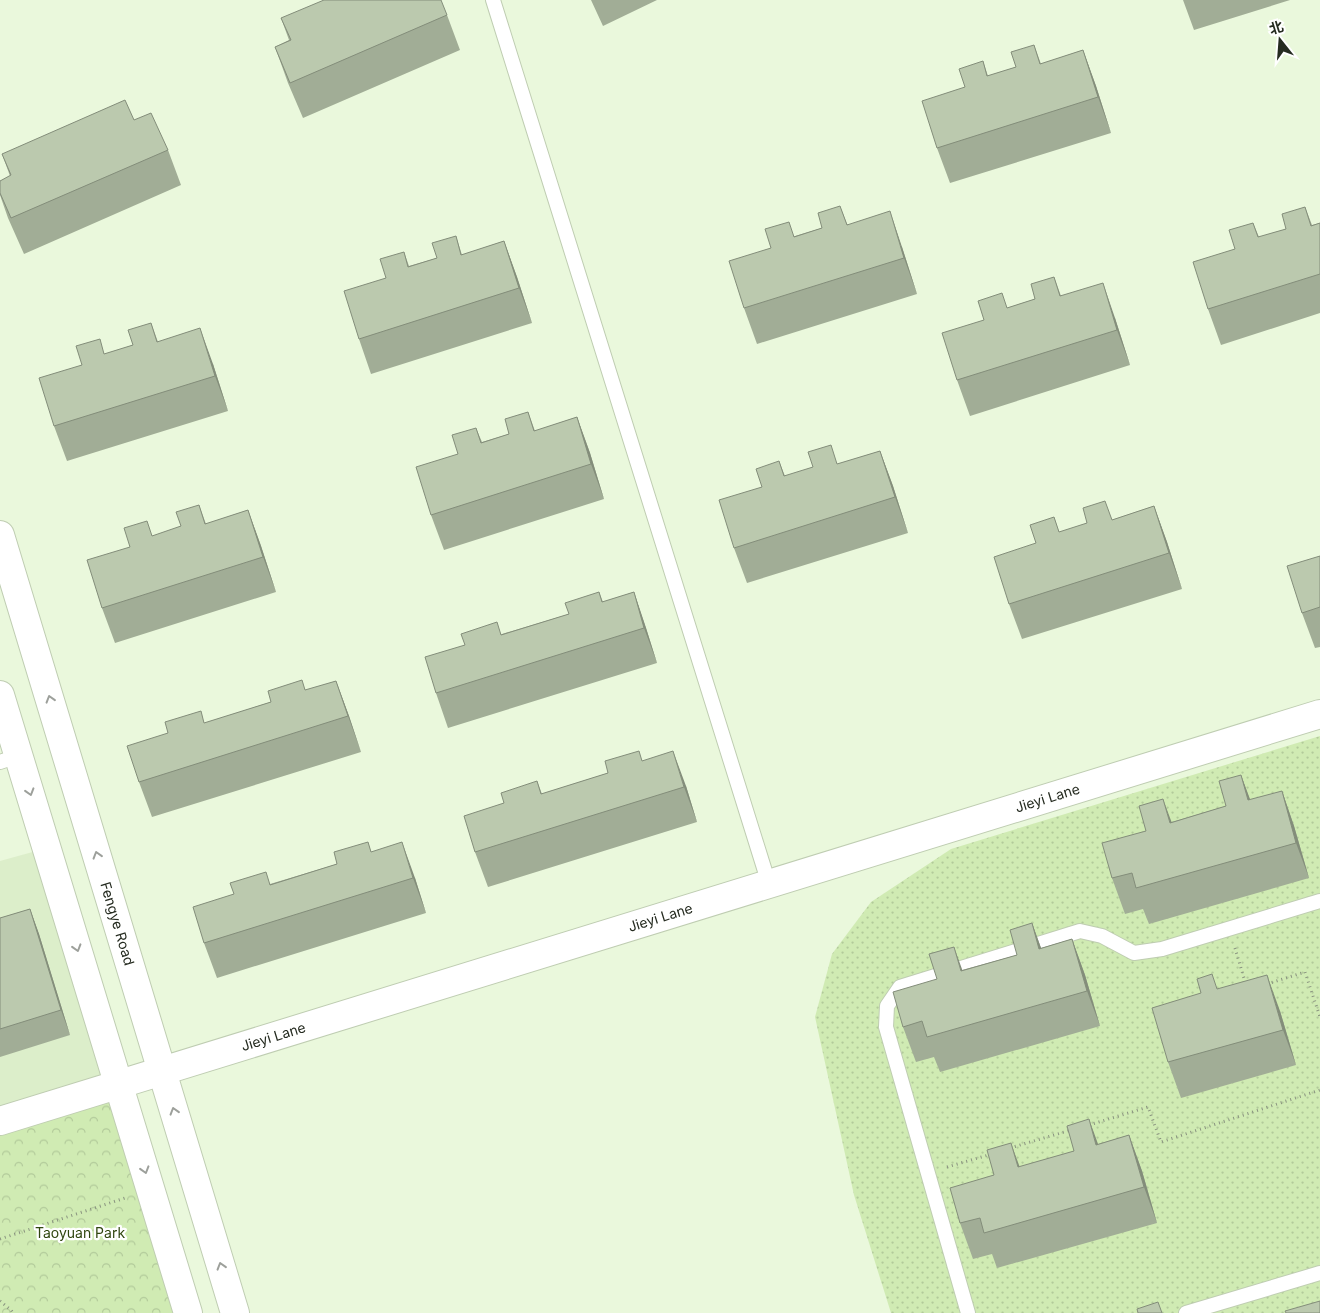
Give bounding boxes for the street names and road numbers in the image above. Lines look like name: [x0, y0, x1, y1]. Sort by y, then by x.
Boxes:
street label: Jieyi Lane: [1013, 780, 1082, 816]
street label: Fengye Road: [97, 880, 138, 967]
street label: Jieyi Lane: [626, 899, 695, 935]
street label: Jieyi Lane: [239, 1018, 308, 1054]

